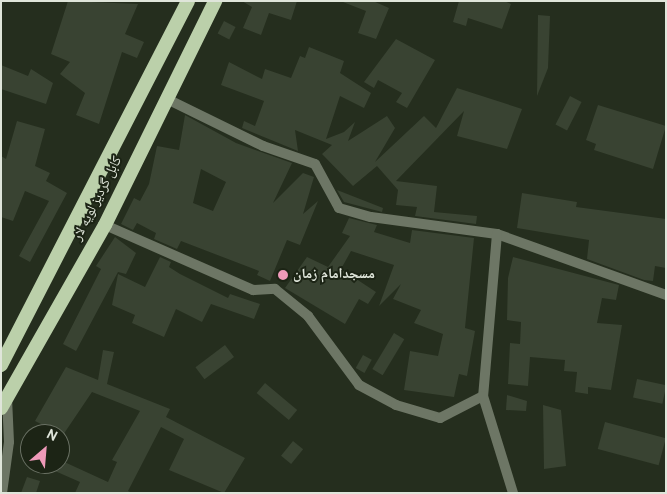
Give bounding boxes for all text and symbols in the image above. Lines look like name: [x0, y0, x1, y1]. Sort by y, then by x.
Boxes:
street label: کابل گردیز لویه لار: [70, 154, 126, 244]
place label: مسجدامام زمان: [293, 267, 375, 283]
marker: مسجدامام زمان: [277, 269, 289, 281]
north arrow: [20, 424, 70, 474]
text: N: [43, 426, 60, 446]

